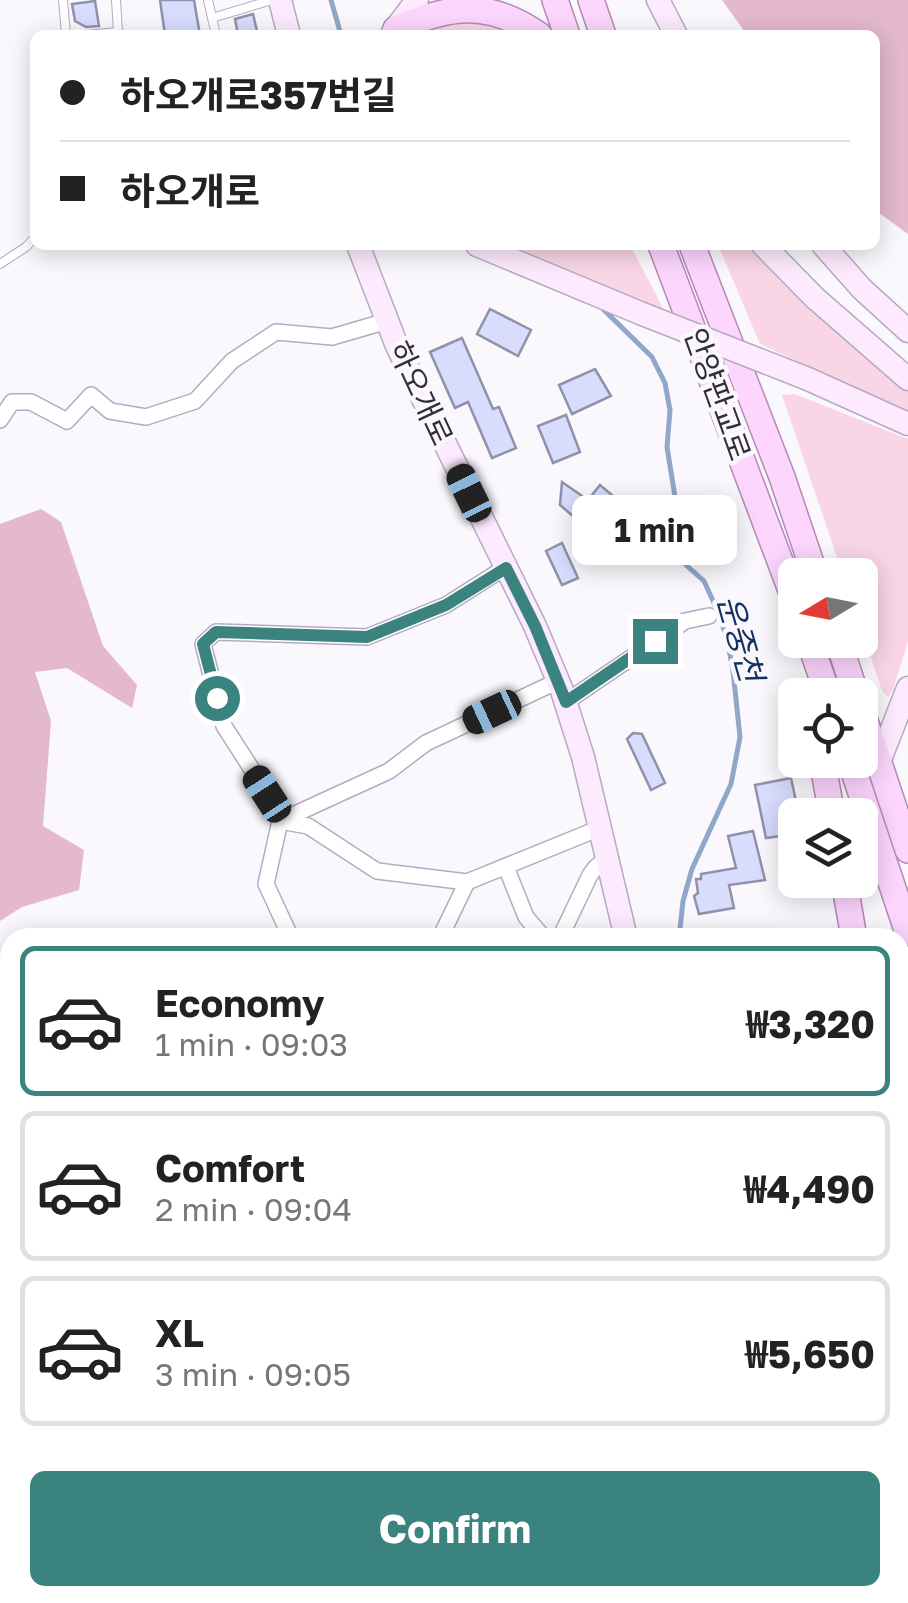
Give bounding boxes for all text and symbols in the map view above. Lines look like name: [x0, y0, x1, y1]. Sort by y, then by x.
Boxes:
text: 하오개로357번길: [120, 72, 397, 117]
text: 하오개로: [120, 168, 260, 213]
street label: 안양판교로: [677, 323, 759, 465]
street label: 하오개로: [381, 335, 461, 451]
car: [442, 459, 496, 527]
callout: 1 min: [572, 496, 738, 566]
text: 1 min: [614, 511, 695, 549]
north arrow: [778, 558, 878, 658]
map controls: [778, 558, 878, 898]
water label: 운중천: [711, 590, 772, 689]
route end: [633, 619, 678, 664]
route start: [195, 676, 240, 721]
button: locate: [778, 678, 878, 778]
car: [458, 686, 526, 738]
car: [238, 761, 296, 827]
button: layers: [778, 798, 878, 898]
icon: car: [35, 976, 125, 1066]
text: Economy: [155, 980, 324, 1025]
text: ₩3,320: [746, 1001, 875, 1046]
text: 1 min · 09:03: [155, 1025, 348, 1063]
icon: car: [35, 1141, 125, 1231]
text: Comfort: [155, 1145, 305, 1190]
text: ₩4,490: [744, 1166, 875, 1211]
text: 2 min · 09:04: [155, 1190, 352, 1228]
icon: car: [35, 1306, 125, 1396]
text: XL: [155, 1310, 204, 1355]
text: ₩5,650: [745, 1331, 875, 1376]
text: 3 min · 09:05: [155, 1355, 351, 1393]
button: Confirm: [30, 1471, 880, 1586]

